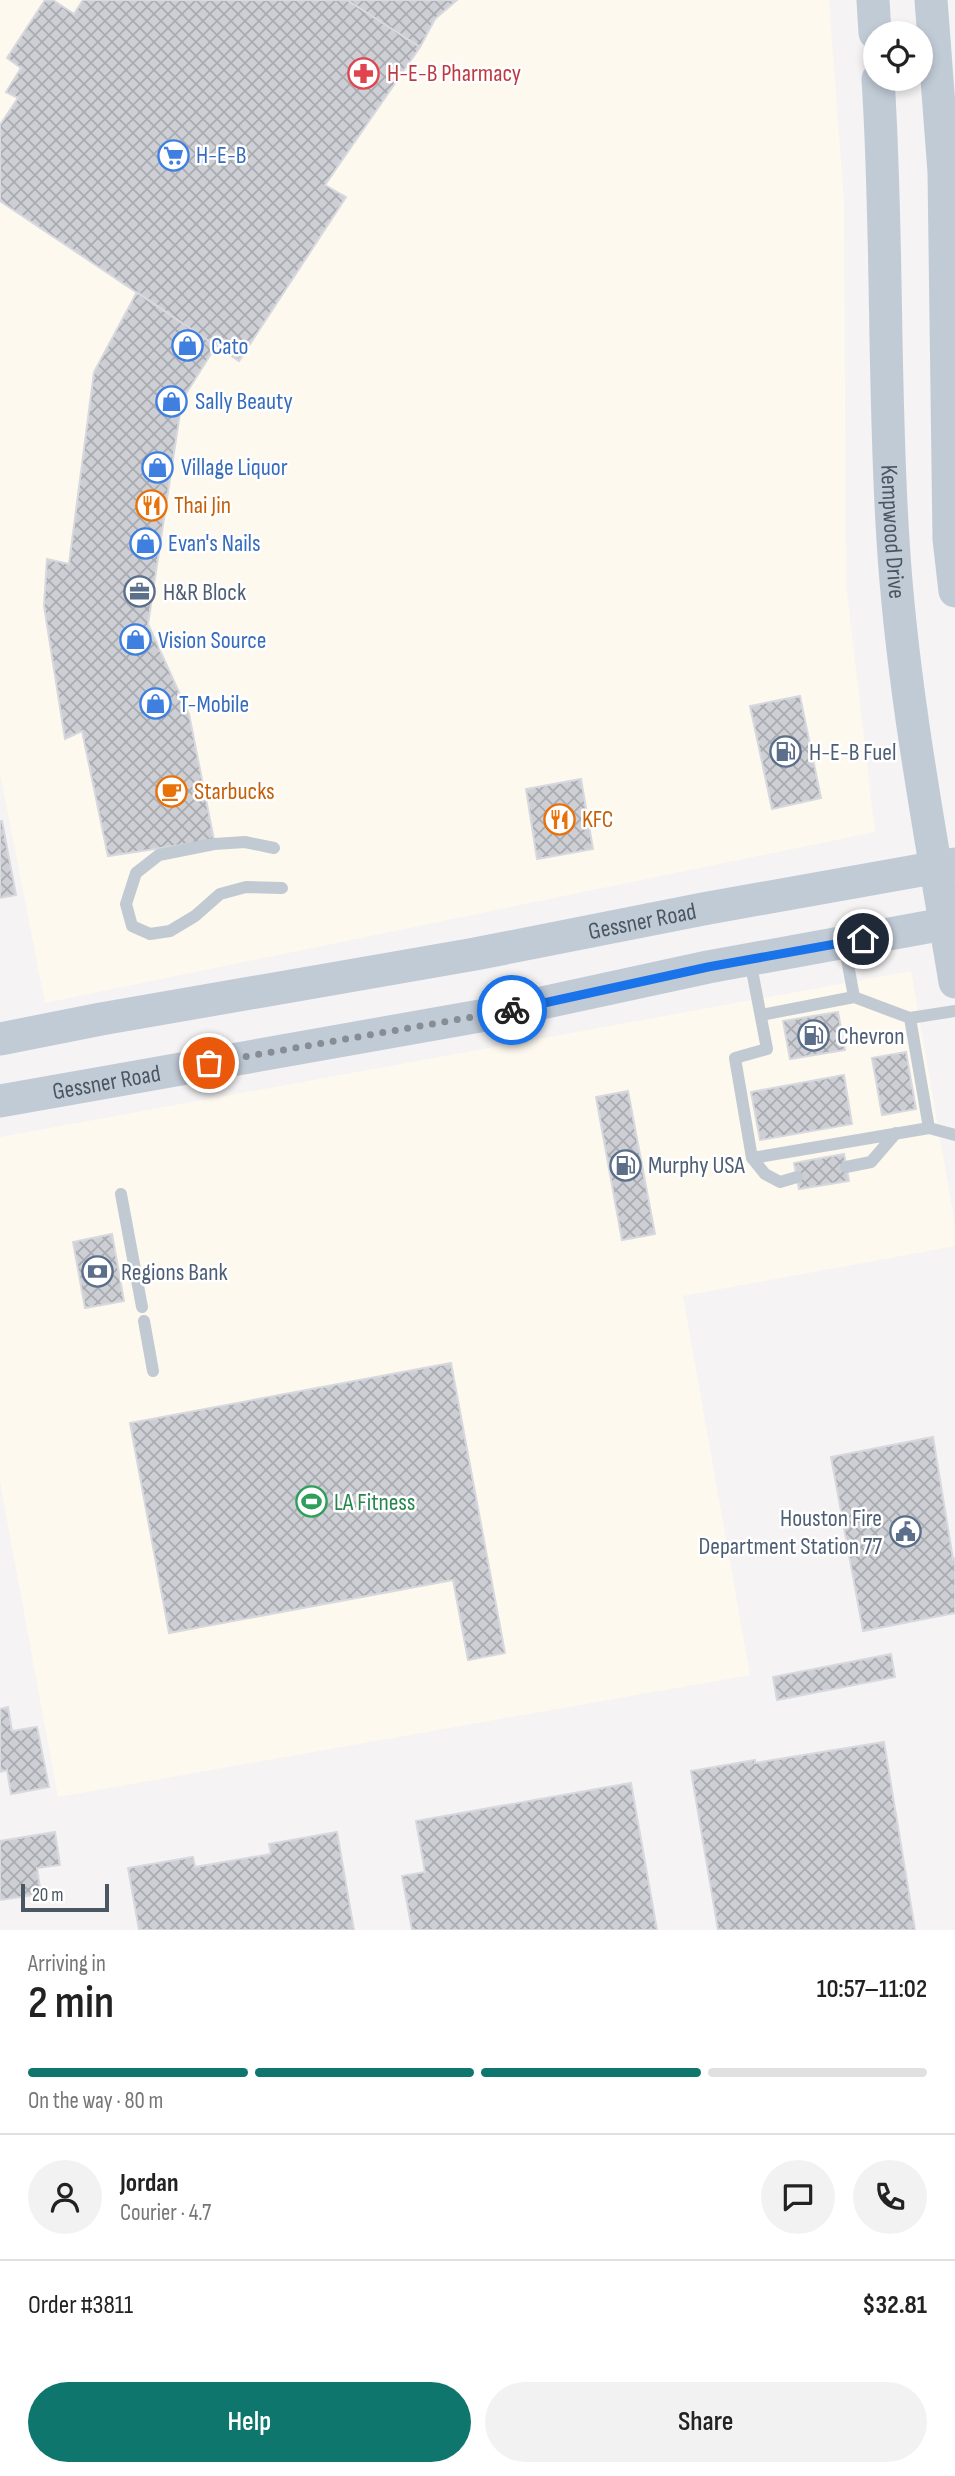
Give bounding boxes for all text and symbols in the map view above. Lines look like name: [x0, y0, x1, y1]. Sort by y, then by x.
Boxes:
map controls: [863, 21, 933, 91]
button: locate: [863, 21, 933, 91]
pharmacy icon: H-E-B Pharmacy: [347, 56, 381, 90]
place label: H-E-B Pharmacy: [387, 59, 521, 88]
supermarket icon: H-E-B: [156, 138, 190, 172]
place label: H-E-B: [196, 141, 246, 170]
shop icon: Cato: [171, 329, 205, 363]
place label: Cato: [211, 332, 249, 361]
shop icon: Sally Beauty: [155, 384, 189, 418]
place label: Sally Beauty: [195, 387, 293, 416]
shop icon: Village Liquor: [141, 450, 175, 484]
place label: Village Liquor: [181, 453, 288, 482]
street label: Kempwood Drive: [874, 464, 912, 600]
restaurant icon: Thai Jin: [134, 488, 168, 522]
place label: Thai Jin: [174, 491, 231, 520]
shop icon: Evan's Nails: [128, 526, 162, 560]
place label: Evan's Nails: [168, 529, 261, 558]
office icon: H&R Block: [123, 575, 157, 609]
place label: H&R Block: [163, 578, 246, 607]
shop icon: Vision Source: [118, 623, 152, 657]
place label: Vision Source: [158, 626, 266, 655]
shop icon: T-Mobile: [139, 687, 173, 721]
place label: T-Mobile: [179, 690, 249, 719]
fuel station icon: H-E-B Fuel: [769, 735, 803, 769]
place label: H-E-B Fuel: [809, 738, 896, 767]
cafe icon: Starbucks: [154, 774, 188, 808]
place label: Starbucks: [194, 777, 275, 806]
restaurant icon: KFC: [542, 802, 576, 836]
place label: KFC: [582, 805, 614, 834]
street label: Gessner Road: [586, 897, 699, 946]
pin: [833, 909, 893, 969]
icon: home: [844, 920, 882, 958]
courier: [477, 975, 547, 1045]
icon: bike: [493, 991, 531, 1029]
fuel station icon: Chevron: [797, 1019, 831, 1053]
place label: Chevron: [837, 1022, 904, 1051]
pin: [179, 1033, 239, 1093]
icon: bag: [190, 1044, 228, 1082]
street label: Gessner Road: [50, 1059, 163, 1106]
fuel station icon: Murphy USA: [608, 1148, 642, 1182]
place label: Murphy USA: [648, 1151, 746, 1180]
bank icon: Regions Bank: [81, 1255, 115, 1289]
place label: Regions Bank: [121, 1258, 228, 1287]
sports icon: LA Fitness: [294, 1485, 328, 1519]
place label: LA Fitness: [334, 1488, 415, 1517]
place label: Houston Fire Department Station 77: [698, 1504, 882, 1561]
public building icon: Houston Fire Department Station 77: [888, 1515, 922, 1549]
scale bar: [21, 1881, 108, 1913]
text: 20 m: [32, 1884, 64, 1907]
text: Arriving in: [28, 1950, 106, 1978]
text: 10:57–11:02: [817, 1974, 927, 2005]
text: 2 min: [28, 1976, 114, 2031]
text: On the way · 80 m: [28, 2087, 163, 2115]
button: person: [28, 2160, 102, 2234]
button: chat: [761, 2160, 835, 2234]
button: phone: [853, 2160, 927, 2234]
text: Jordan: [120, 2168, 178, 2199]
text: Courier · 4.7: [120, 2199, 211, 2227]
text: Order #3811: [28, 2290, 133, 2321]
text: $32.81: [862, 2290, 927, 2321]
button: Help: [28, 2382, 471, 2462]
button: Share: [485, 2382, 927, 2462]

